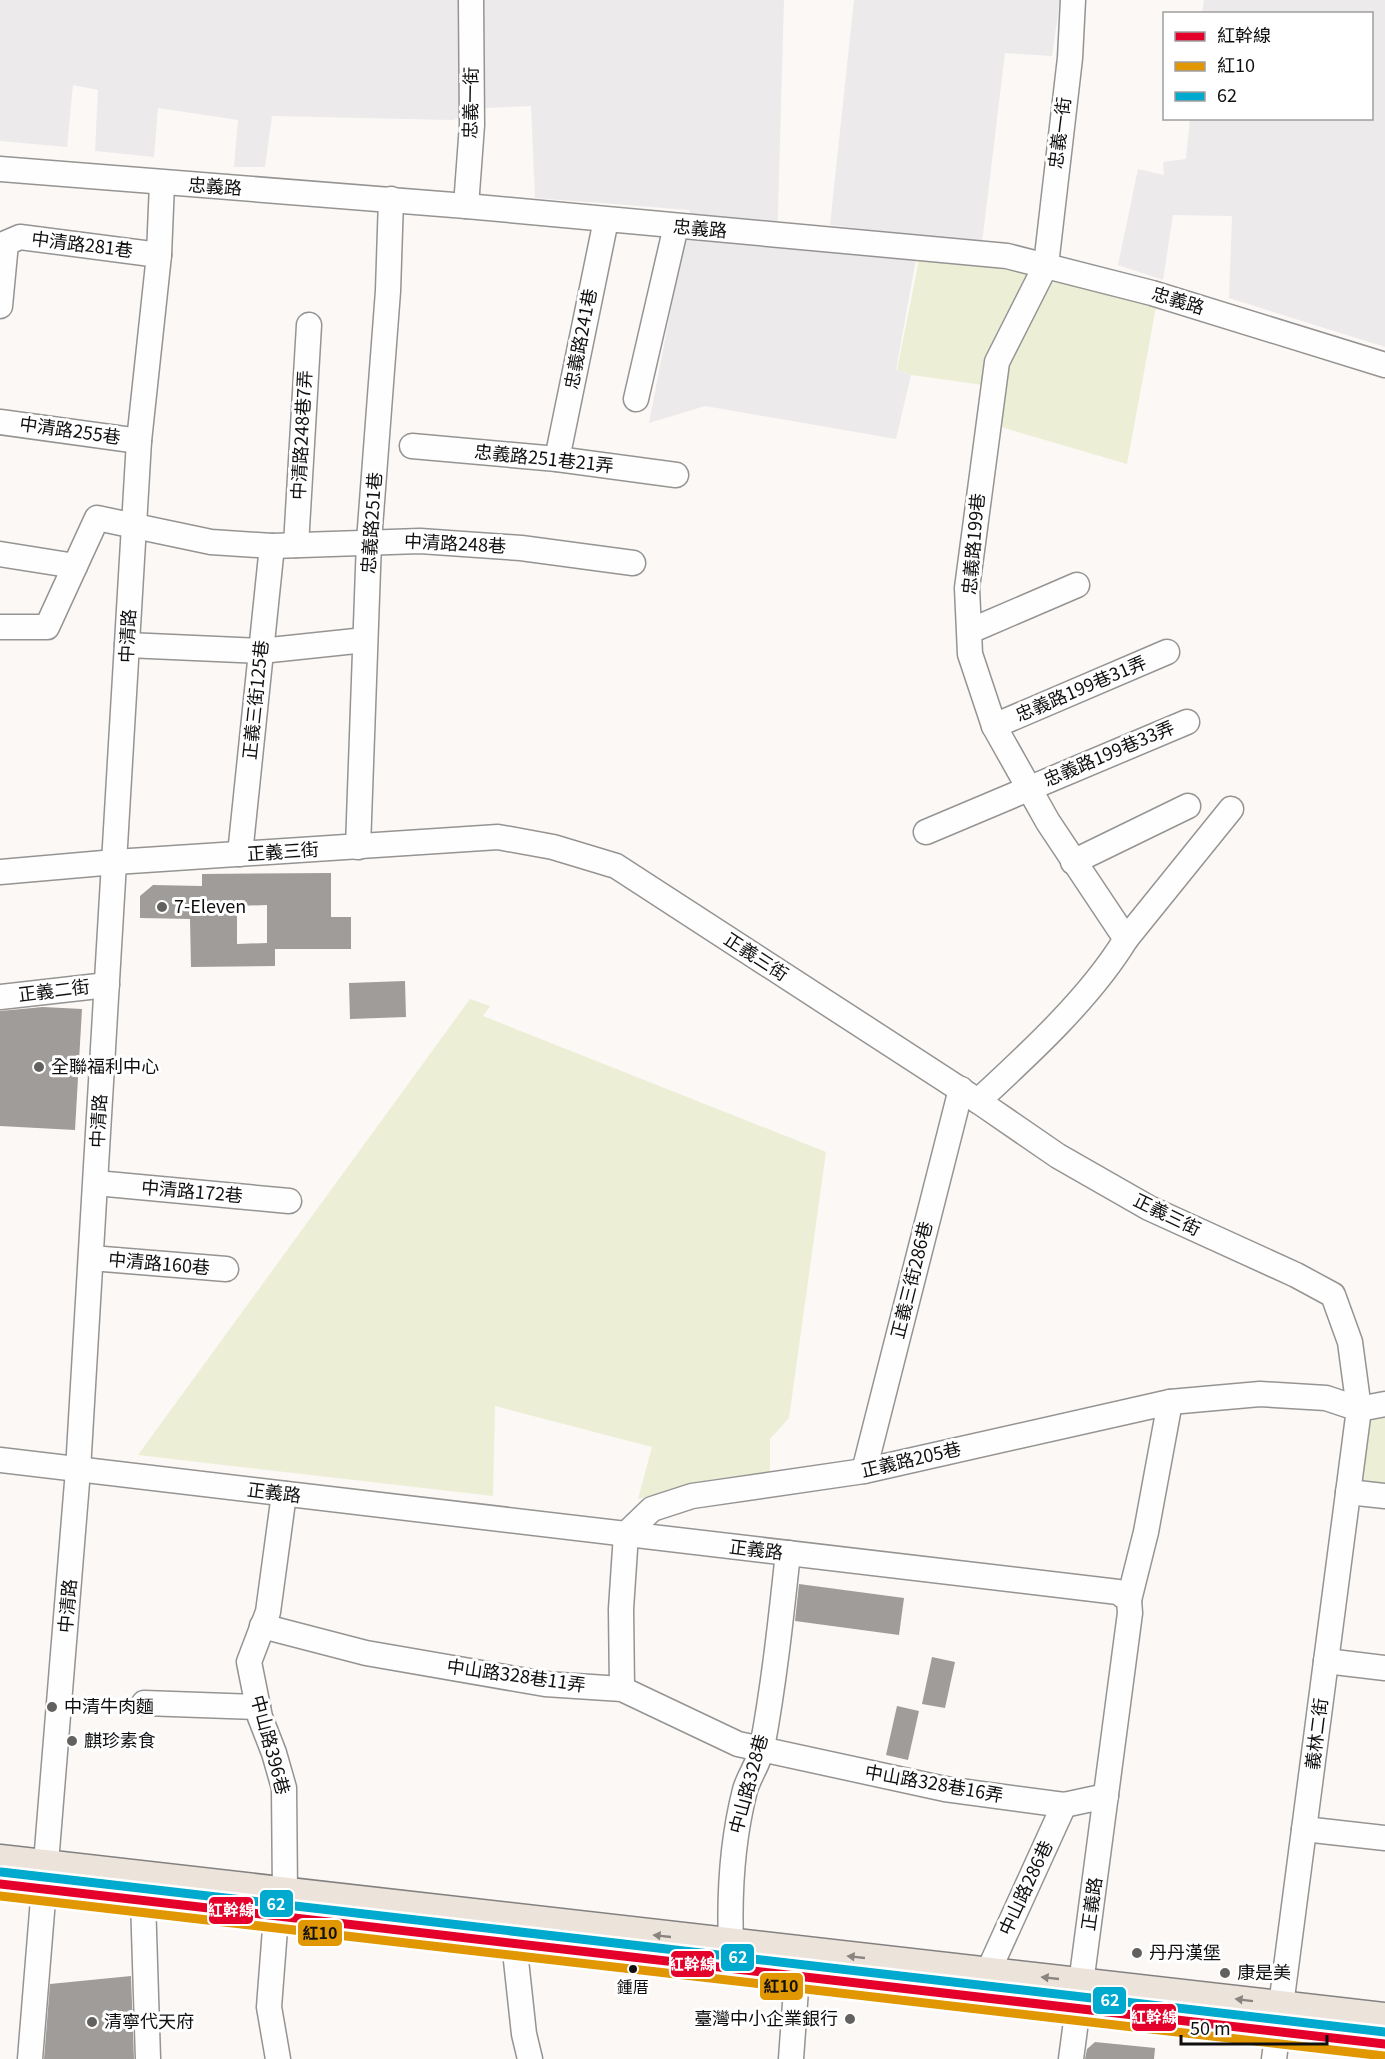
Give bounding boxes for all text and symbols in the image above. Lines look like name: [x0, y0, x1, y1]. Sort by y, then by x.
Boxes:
legend: [1163, 12, 1373, 120]
text: 紅幹線: [1217, 21, 1271, 47]
text: 紅10: [1217, 51, 1255, 77]
street label: 忠義一街: [455, 67, 483, 139]
text: 62: [1217, 81, 1237, 107]
street label: 忠義一街: [1041, 95, 1075, 170]
street label: 忠義路: [187, 170, 243, 200]
street label: 忠義路: [672, 212, 728, 242]
street label: 中清路281巷: [30, 224, 134, 262]
street label: 忠義路: [1149, 279, 1208, 319]
street label: 忠義路241巷: [557, 286, 602, 391]
street label: 中清路248巷7弄: [284, 369, 316, 500]
street label: 中清路255巷: [18, 409, 123, 449]
street label: 忠義路251巷21弄: [473, 437, 615, 477]
street label: 忠義路251巷: [353, 471, 387, 575]
street label: 忠義路199巷: [955, 492, 989, 596]
street label: 中清路248巷: [404, 526, 507, 558]
street label: 中清路: [112, 608, 140, 664]
street label: 正義三街125巷: [235, 639, 273, 761]
street label: 忠義路199巷31弄: [1011, 648, 1150, 726]
street label: 忠義路199巷33弄: [1039, 713, 1178, 791]
street label: 正義三街: [246, 835, 320, 865]
place label: 7-Eleven: [174, 892, 246, 918]
marker: 7-Eleven: [155, 900, 169, 914]
street label: 正義三街: [720, 925, 794, 986]
street label: 正義二街: [16, 972, 91, 1006]
place label: 全聯福利中心: [51, 1052, 159, 1078]
marker: 全聯福利中心: [32, 1060, 46, 1074]
street label: 中清路: [83, 1093, 111, 1149]
street label: 中清路172巷: [140, 1173, 244, 1207]
street label: 正義三街: [1130, 1186, 1206, 1241]
street label: 正義三街286巷: [883, 1218, 937, 1341]
street label: 中清路160巷: [107, 1245, 211, 1279]
street label: 正義路205巷: [858, 1434, 963, 1482]
street label: 正義路: [246, 1475, 303, 1507]
street label: 正義路: [728, 1532, 785, 1564]
street label: 中清路: [51, 1578, 81, 1634]
street label: 中山路328巷11弄: [445, 1651, 587, 1697]
place label: 中清牛肉麵: [64, 1692, 154, 1718]
street label: 中山路396巷: [246, 1692, 298, 1797]
street label: 義林二街: [1298, 1696, 1332, 1771]
marker: 中清牛肉麵: [45, 1700, 59, 1714]
place label: 麒珍素食: [84, 1726, 156, 1752]
street label: 中山路328巷: [721, 1731, 773, 1836]
marker: 麒珍素食: [65, 1734, 79, 1748]
street label: 中山路328巷16弄: [863, 1757, 1006, 1807]
street label: 中山路286巷: [991, 1835, 1058, 1939]
street label: 正義路: [1073, 1875, 1107, 1932]
line badge: 62: [259, 1889, 294, 1918]
text: 62: [267, 1891, 285, 1915]
line badge: 紅幹線: [208, 1896, 254, 1925]
text: 紅幹線: [207, 1897, 255, 1921]
line badge: 紅10: [297, 1919, 343, 1947]
text: 紅10: [303, 1920, 337, 1944]
one-way arrow: [653, 1931, 672, 1941]
place label: 丹丹漢堡: [1149, 1938, 1221, 1964]
line badge: 62: [720, 1943, 755, 1972]
text: 62: [729, 1944, 747, 1968]
marker: 丹丹漢堡: [1130, 1946, 1144, 1960]
line badge: 紅幹線: [670, 1950, 715, 1978]
text: 紅幹線: [668, 1951, 716, 1975]
one-way arrow: [846, 1953, 865, 1962]
place label: 康是美: [1237, 1958, 1291, 1984]
marker: 鍾厝: [627, 1963, 639, 1975]
marker: 康是美: [1218, 1966, 1232, 1980]
line badge: 紅10: [759, 1972, 804, 2001]
text: 紅10: [764, 1973, 798, 1997]
one-way arrow: [1040, 1973, 1059, 1983]
place label: 鍾厝: [617, 1974, 649, 1998]
line badge: 62: [1092, 1986, 1127, 2015]
text: 62: [1101, 1987, 1119, 2011]
one-way arrow: [1234, 1996, 1253, 2005]
line badge: 紅幹線: [1131, 2003, 1177, 2032]
place label: 臺灣中小企業銀行: [694, 2004, 838, 2030]
text: 紅幹線: [1130, 2004, 1178, 2028]
place label: 清寧代天府: [104, 2007, 194, 2033]
scale bar: [1181, 2008, 1326, 2046]
marker: 臺灣中小企業銀行: [843, 2012, 857, 2026]
text: 50 m: [1190, 2014, 1231, 2040]
marker: 清寧代天府: [85, 2015, 99, 2029]

